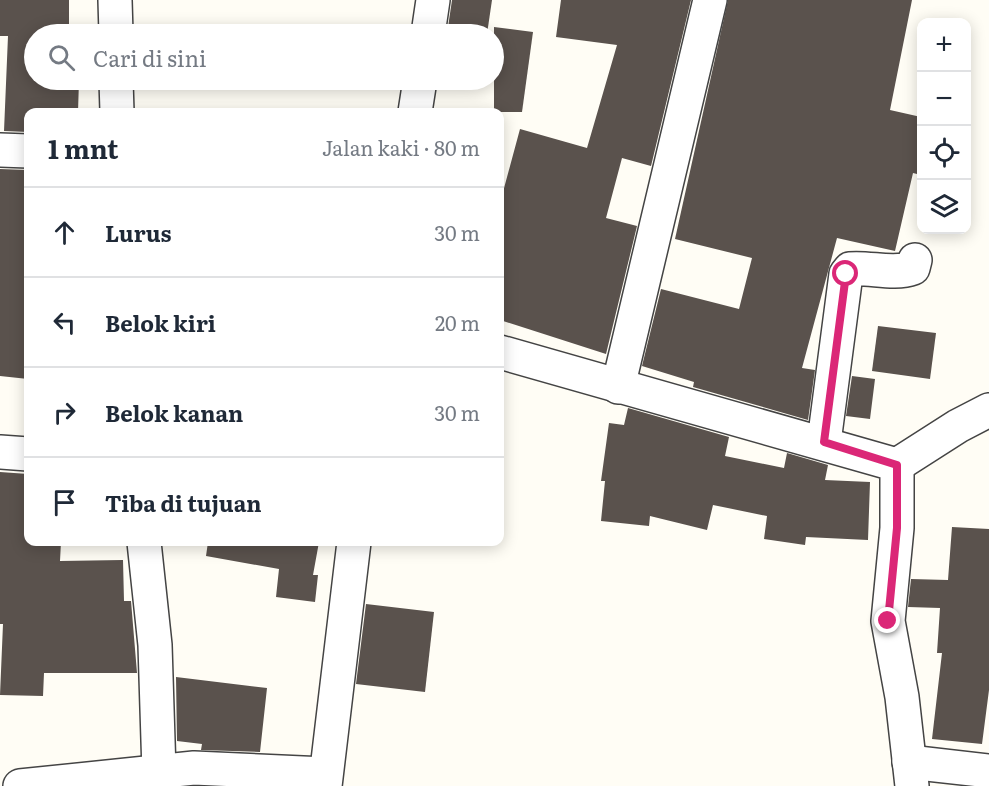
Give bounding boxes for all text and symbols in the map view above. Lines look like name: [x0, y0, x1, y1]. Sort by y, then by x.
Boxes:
map controls: [917, 18, 971, 234]
button: +: [917, 18, 971, 72]
search box: [24, 24, 504, 90]
icon: search: [45, 41, 78, 74]
text: Cari di sini: [93, 41, 206, 74]
button: −: [917, 72, 971, 126]
button: locate: [917, 126, 971, 180]
text: 1 mnt: [48, 128, 118, 167]
text: Jalan kaki · 80 m: [322, 132, 480, 162]
button: layers: [917, 180, 971, 234]
icon: ahead: [48, 216, 81, 249]
text: Lurus: [105, 216, 172, 249]
text: 30 m: [434, 217, 480, 247]
route start: [832, 260, 858, 286]
icon: left: [48, 306, 81, 339]
text: Belok kiri: [105, 306, 216, 339]
text: 20 m: [435, 307, 480, 337]
icon: right: [48, 396, 81, 429]
text: Belok kanan: [105, 396, 243, 429]
text: 30 m: [434, 397, 480, 427]
icon: arrive: [48, 486, 81, 519]
text: Tiba di tujuan: [105, 486, 261, 519]
route end: [874, 607, 900, 633]

